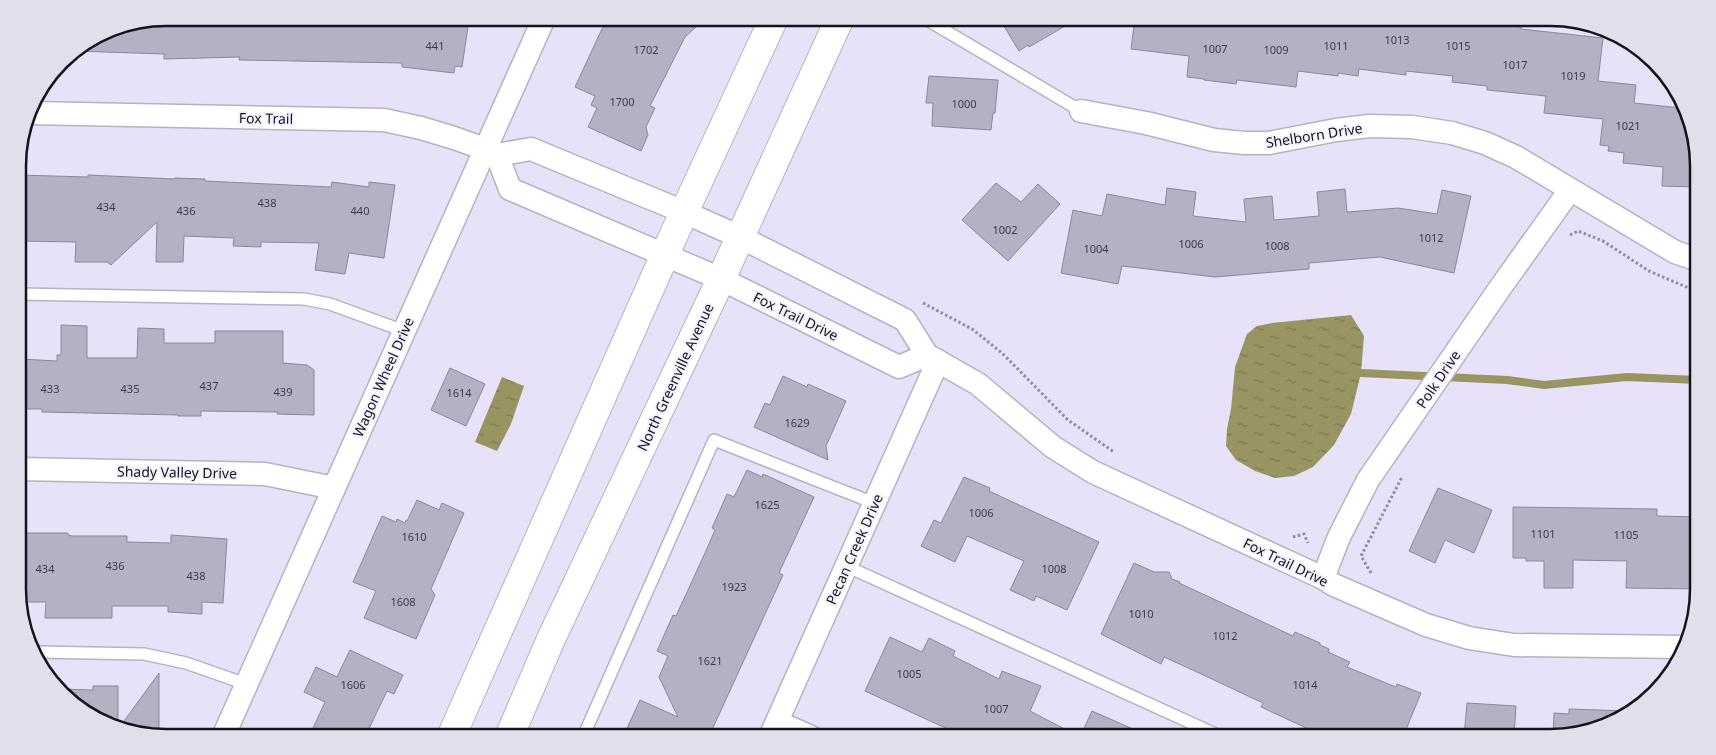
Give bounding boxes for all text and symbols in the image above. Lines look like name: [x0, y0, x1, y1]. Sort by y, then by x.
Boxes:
house number: 1013: [1384, 32, 1410, 47]
house number: 441: [426, 38, 444, 53]
house number: 1011: [1323, 38, 1349, 53]
house number: 1015: [1445, 38, 1471, 53]
house number: 1007: [1202, 41, 1228, 56]
house number: 1702: [633, 42, 659, 57]
house number: 1009: [1263, 42, 1289, 57]
house number: 1017: [1502, 57, 1528, 72]
house number: 1019: [1560, 68, 1586, 83]
house number: 1700: [609, 94, 635, 109]
house number: 1000: [951, 96, 977, 111]
street label: Fox Trail: [239, 108, 293, 128]
street label: Shelborn Drive: [1264, 118, 1364, 152]
house number: 1021: [1615, 118, 1641, 133]
house number: 438: [258, 195, 276, 210]
house number: 434: [97, 199, 116, 214]
house number: 436: [177, 203, 195, 218]
house number: 440: [351, 203, 369, 218]
house number: 1002: [992, 222, 1018, 237]
house number: 1012: [1418, 230, 1444, 245]
house number: 1006: [1178, 236, 1204, 251]
house number: 1008: [1264, 238, 1290, 253]
house number: 1004: [1083, 241, 1109, 256]
street label: Fox Trail Drive: [750, 287, 842, 345]
street label: North Greenville Avenue: [632, 300, 718, 454]
street label: Wagon Wheel Drive: [348, 314, 418, 440]
street label: Polk Drive: [1412, 346, 1464, 412]
house number: 437: [200, 378, 218, 393]
house number: 433: [41, 381, 59, 396]
house number: 435: [121, 381, 139, 396]
house number: 439: [274, 384, 292, 399]
house number: 1614: [446, 385, 472, 400]
house number: 1629: [784, 415, 810, 430]
street label: Shady Valley Drive: [117, 461, 237, 483]
street label: Pecan Creek Drive: [821, 491, 887, 607]
house number: 1625: [754, 497, 780, 512]
house number: 1006: [968, 505, 994, 520]
house number: 1101: [1530, 526, 1556, 541]
house number: 1105: [1613, 527, 1639, 542]
house number: 1610: [401, 529, 427, 544]
street label: Fox Trail Drive: [1240, 533, 1332, 591]
house number: 436: [106, 558, 124, 573]
house number: 434: [36, 561, 55, 576]
house number: 1008: [1041, 561, 1067, 576]
house number: 438: [187, 568, 205, 583]
house number: 1923: [721, 579, 747, 594]
house number: 1608: [390, 594, 416, 609]
house number: 1010: [1128, 606, 1154, 621]
house number: 1012: [1212, 628, 1238, 643]
house number: 1621: [697, 653, 723, 668]
house number: 1005: [896, 666, 922, 681]
house number: 1606: [340, 677, 366, 692]
house number: 1014: [1292, 677, 1318, 692]
house number: 1007: [983, 701, 1009, 716]

